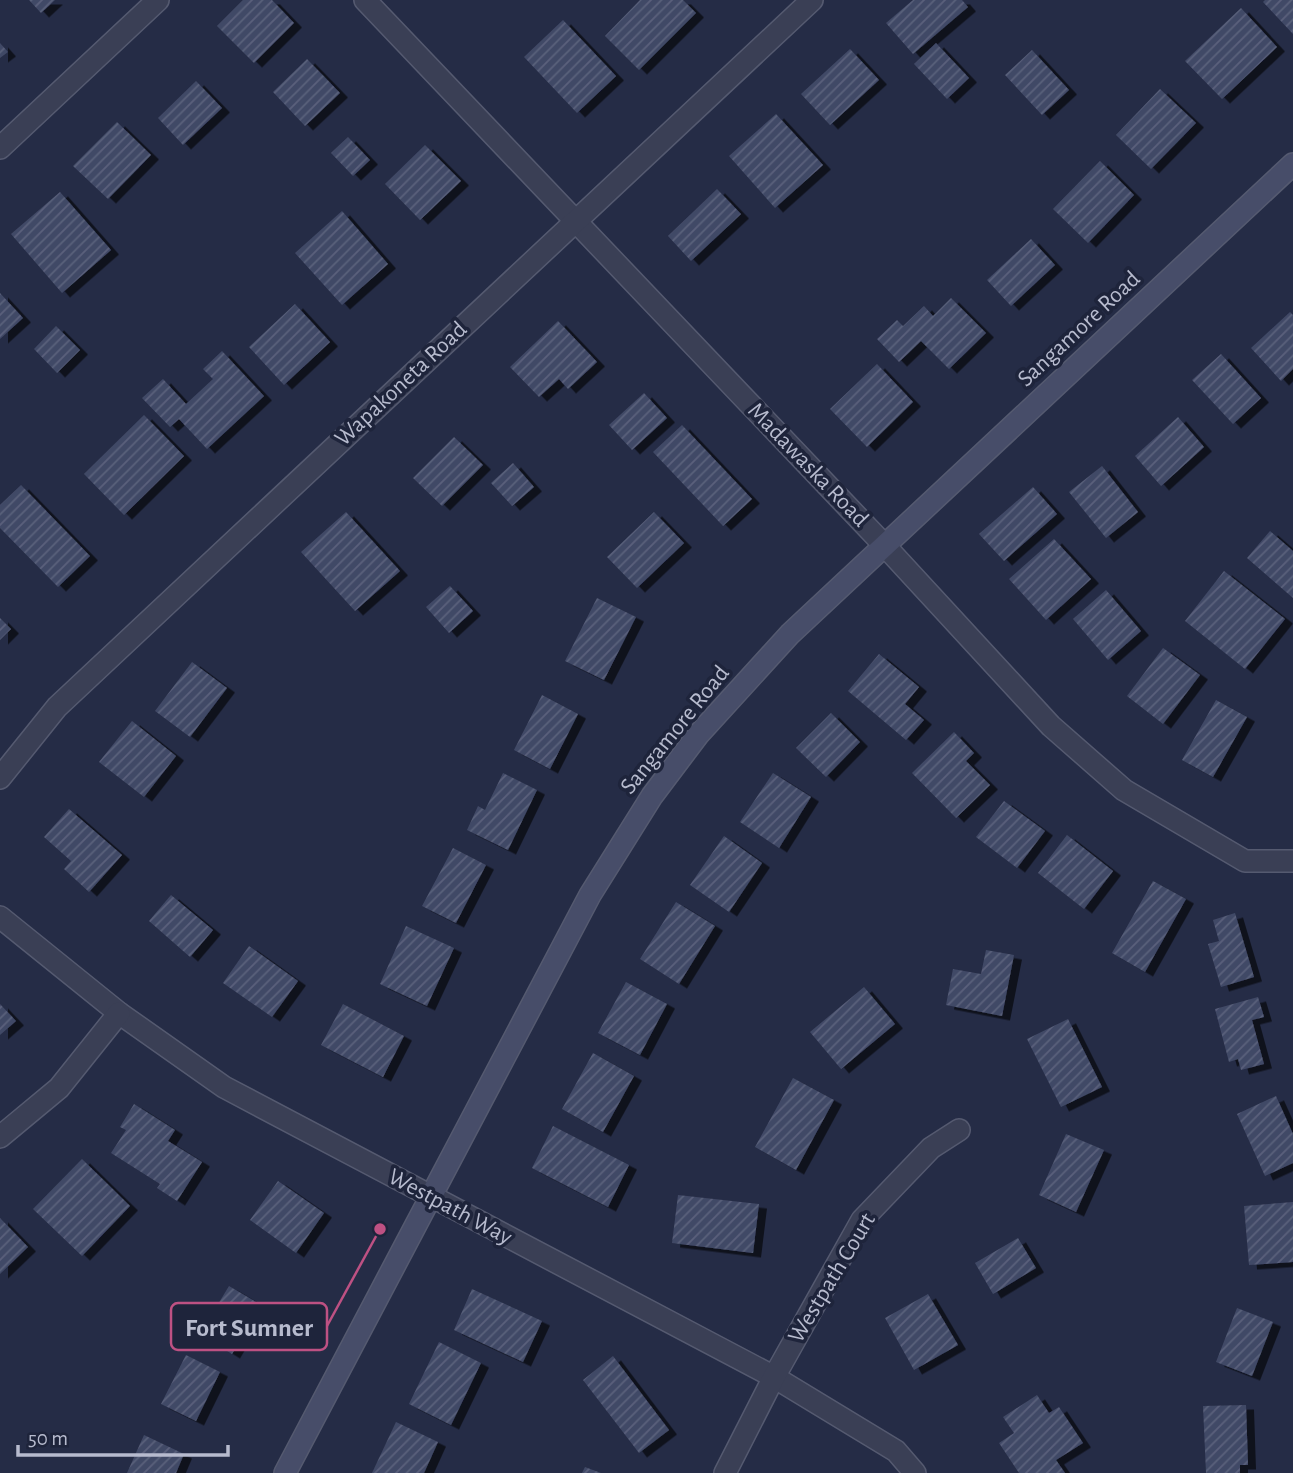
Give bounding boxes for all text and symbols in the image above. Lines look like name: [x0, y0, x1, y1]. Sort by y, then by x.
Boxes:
street label: Sangamore Road: [1013, 267, 1145, 391]
street label: Wapakoneta Road: [330, 317, 472, 451]
street label: Madawaska Road: [743, 398, 873, 532]
street label: Sangamore Road: [616, 661, 734, 799]
street label: Westpath Way: [384, 1164, 516, 1250]
street label: Westpath Court: [784, 1209, 880, 1347]
callout: Fort Sumner: [171, 1303, 327, 1350]
text: Fort Sumner: [185, 1315, 313, 1341]
scale bar: [18, 1414, 228, 1458]
text: 50 m: [28, 1428, 68, 1449]

